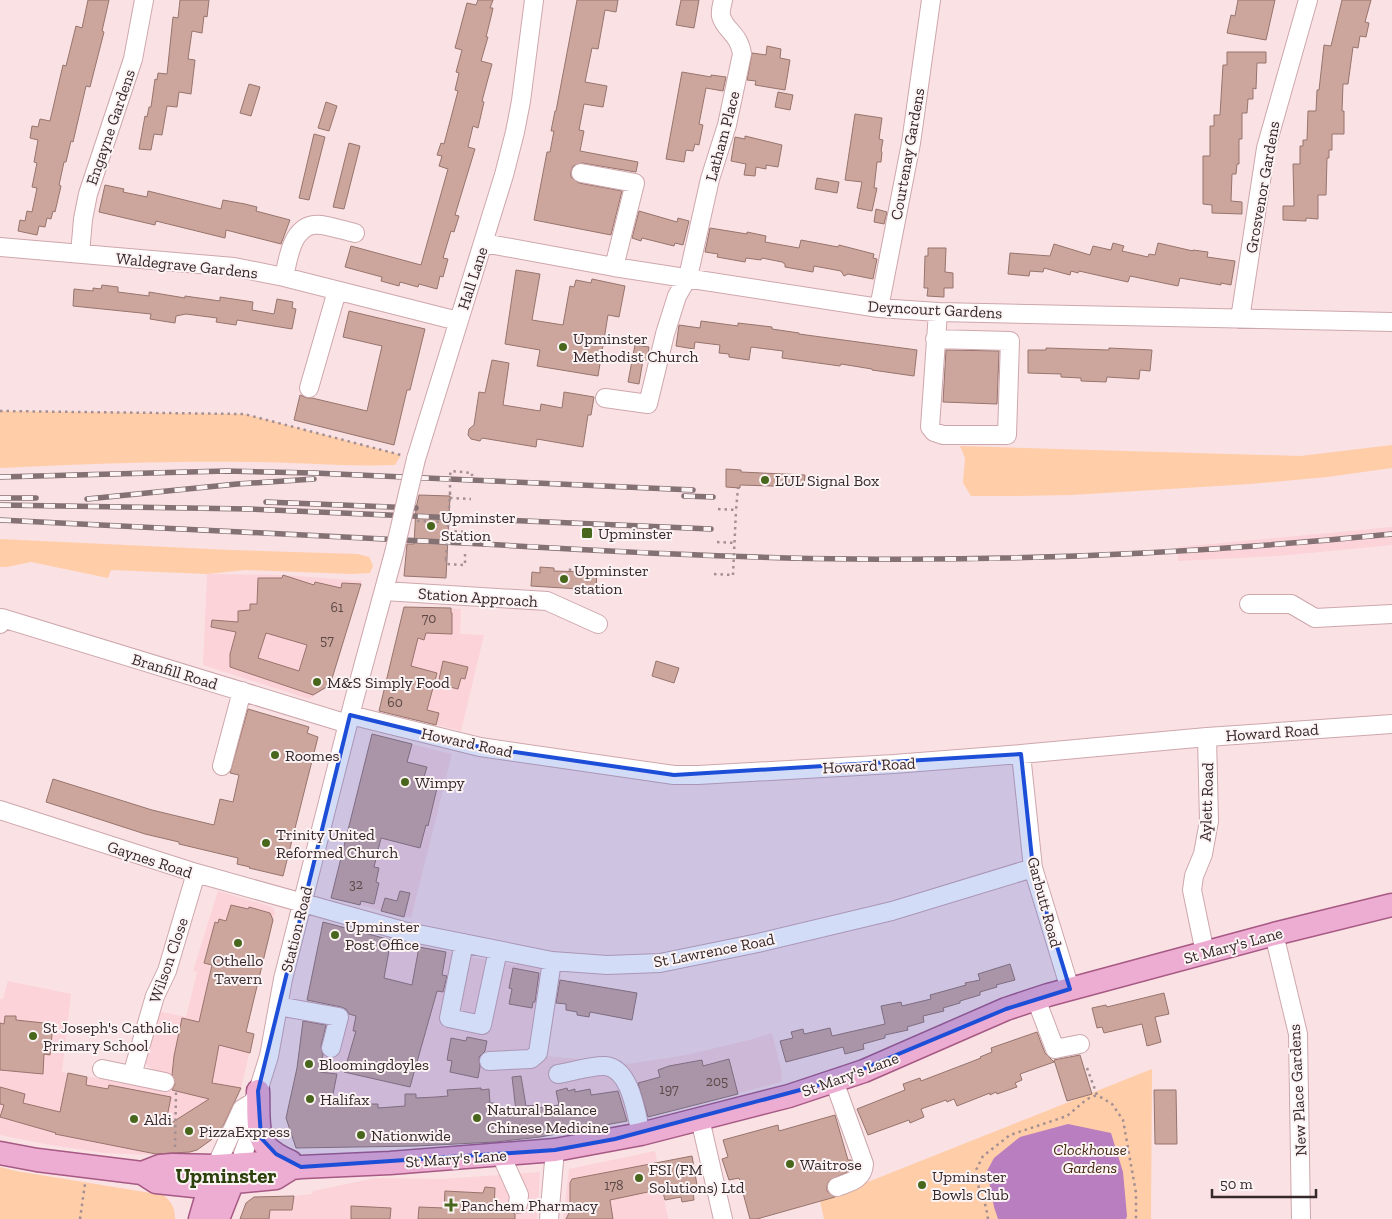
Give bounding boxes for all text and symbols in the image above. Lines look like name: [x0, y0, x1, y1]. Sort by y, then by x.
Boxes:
street label: Engayne Gardens: [82, 67, 139, 188]
street label: Courtenay Gardens: [887, 87, 928, 222]
street label: Latham Place: [701, 89, 744, 183]
street label: Grosvenor Gardens: [1242, 120, 1283, 255]
street label: Hall Lane: [453, 244, 492, 312]
street label: Waldegrave Gardens: [115, 249, 259, 282]
street label: Deyncourt Gardens: [867, 296, 1003, 323]
place label: Upminster Methodist Church: [573, 329, 699, 366]
marker: Upminster Methodist Church: [557, 341, 569, 353]
place label: LUL Signal Box: [775, 471, 879, 490]
marker: LUL Signal Box: [759, 474, 771, 486]
place label: Upminster Station: [441, 508, 516, 545]
marker: Upminster Station: [425, 520, 437, 532]
place label: Upminster: [598, 524, 673, 543]
marker: Upminster: [580, 526, 594, 540]
place label: Upminster station: [574, 561, 649, 598]
marker: Upminster station: [558, 573, 570, 585]
street label: Station Approach: [417, 584, 539, 611]
house number: 61: [331, 599, 344, 616]
house number: 70: [422, 610, 436, 627]
house number: 57: [320, 632, 334, 649]
street label: Branfill Road: [130, 649, 220, 694]
place label: M&S Simply Food: [327, 673, 450, 692]
marker: M&S Simply Food: [311, 676, 323, 688]
house number: 60: [387, 694, 403, 711]
street label: Howard Road: [1225, 720, 1319, 745]
street label: Howard Road: [419, 723, 515, 762]
place label: Roomes: [285, 746, 339, 765]
marker: Roomes: [269, 749, 281, 761]
street label: Howard Road: [822, 754, 916, 777]
street label: Aylett Road: [1196, 762, 1217, 842]
place label: Wimpy: [415, 773, 465, 792]
marker: Wimpy: [399, 776, 411, 788]
place label: Trinity United Reformed Church: [276, 825, 398, 862]
street label: Gaynes Road: [105, 837, 195, 882]
marker: Trinity United Reformed Church: [260, 837, 272, 849]
street label: Garbutt Road: [1023, 855, 1066, 950]
house number: 32: [349, 876, 363, 893]
street label: Station Road: [277, 884, 316, 974]
street label: Wilson Close: [145, 915, 192, 1005]
place label: Upminster Post Office: [345, 917, 420, 954]
street label: St Mary's Lane: [1182, 923, 1285, 968]
marker: Upminster Post Office: [329, 929, 341, 941]
street label: St Lawrence Road: [652, 929, 776, 972]
marker: Othello Tavern: [232, 937, 244, 949]
place label: Othello Tavern: [213, 951, 263, 988]
place label: St Joseph's Catholic Primary School: [43, 1018, 179, 1055]
street label: New Place Gardens: [1285, 1024, 1310, 1156]
marker: St Joseph's Catholic Primary School: [27, 1030, 39, 1042]
street label: St Mary's Lane: [799, 1048, 901, 1101]
place label: Bloomingdoyles: [319, 1055, 429, 1074]
marker: Bloomingdoyles: [303, 1058, 315, 1070]
house number: 205: [706, 1073, 728, 1090]
house number: 197: [659, 1081, 679, 1098]
place label: Halifax: [320, 1090, 369, 1109]
marker: Halifax: [304, 1093, 316, 1105]
place label: Natural Balance Chinese Medicine: [487, 1100, 609, 1137]
place label: Aldi: [144, 1110, 172, 1129]
marker: Natural Balance Chinese Medicine: [471, 1112, 483, 1124]
marker: Aldi: [128, 1113, 140, 1125]
place label: PizzaExpress: [199, 1122, 290, 1141]
marker: PizzaExpress: [183, 1125, 195, 1137]
place label: Nationwide: [371, 1126, 451, 1145]
marker: Nationwide: [355, 1129, 367, 1141]
park label: Clockhouse Gardens: [1053, 1140, 1127, 1177]
street label: St Mary's Lane: [405, 1145, 507, 1172]
place label: Waitrose: [800, 1155, 862, 1174]
marker: Waitrose: [784, 1158, 796, 1170]
place label: FSI (FM Solutions) Ltd: [649, 1160, 745, 1197]
district label: Upminster: [175, 1163, 277, 1188]
scale bar: [1212, 1166, 1316, 1198]
place label: Upminster Bowls Club: [932, 1167, 1009, 1204]
marker: FSI (FM Solutions) Ltd: [633, 1172, 645, 1184]
text: 50 m: [1220, 1175, 1253, 1193]
house number: 178: [604, 1177, 624, 1194]
marker: Upminster Bowls Club: [916, 1179, 928, 1191]
place label: Panchem Pharmacy: [461, 1196, 599, 1215]
marker: Panchem Pharmacy: [445, 1199, 457, 1211]

